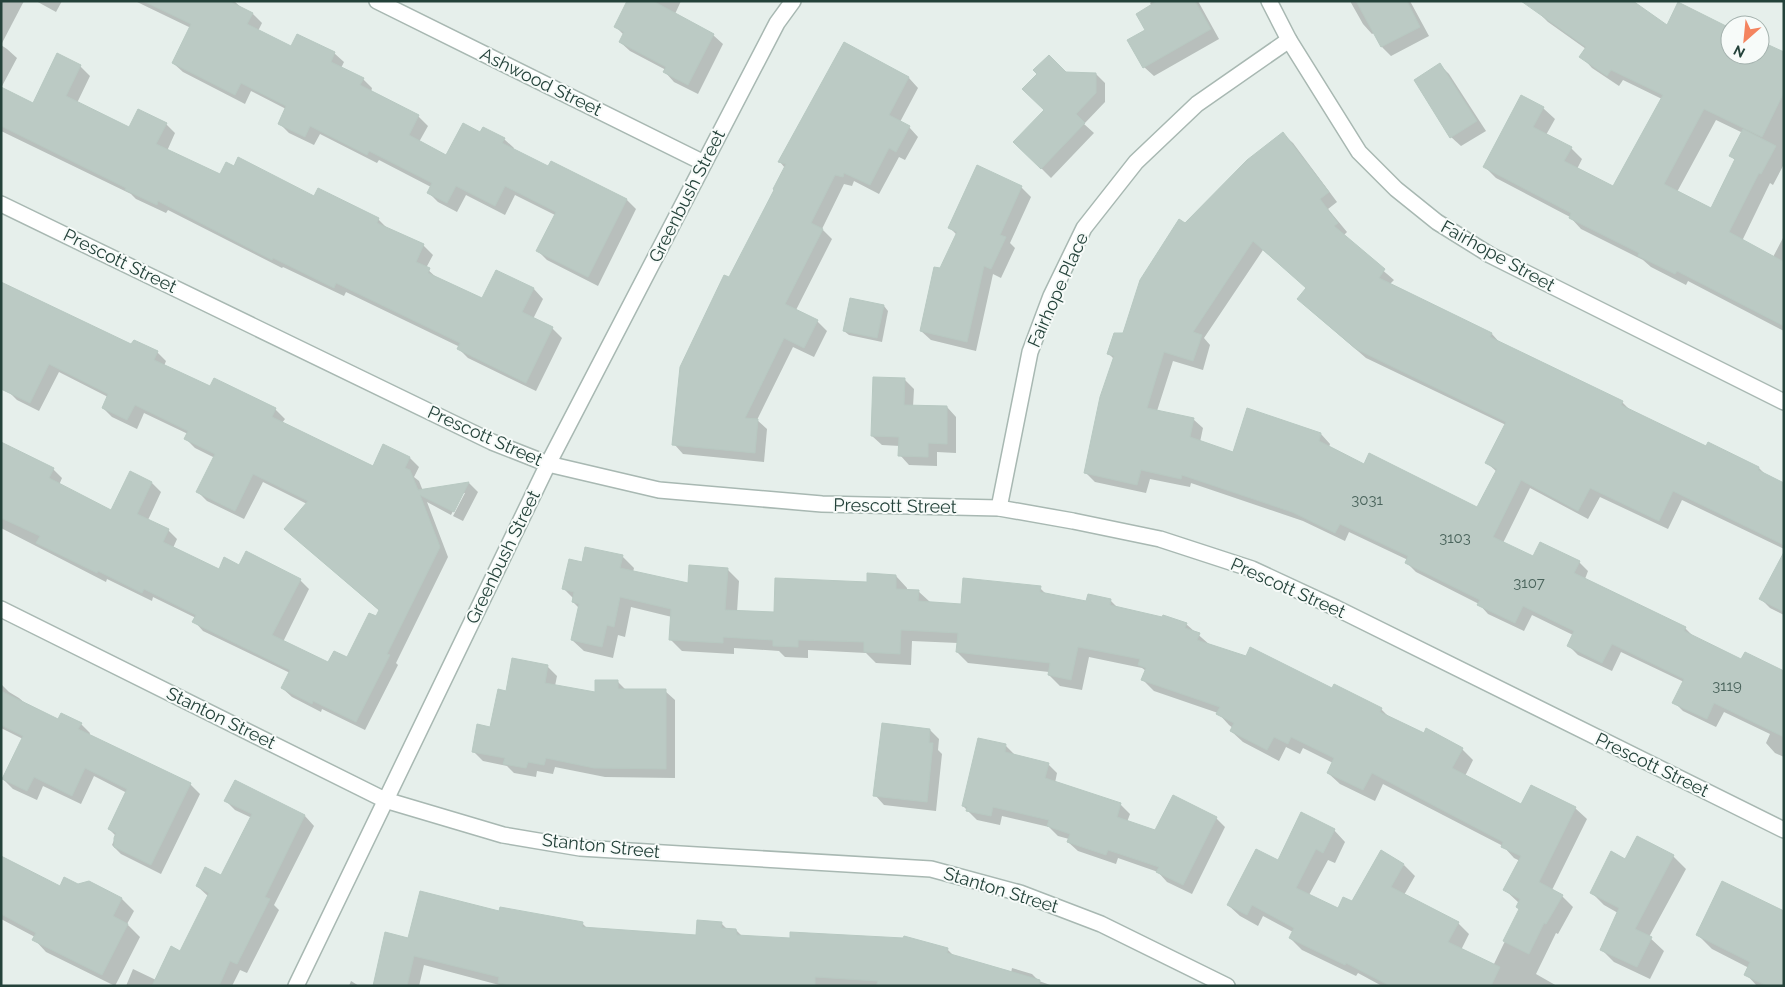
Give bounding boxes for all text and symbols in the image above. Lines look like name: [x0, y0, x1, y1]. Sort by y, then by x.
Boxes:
north arrow: [1720, 15, 1770, 65]
text: N: [1731, 42, 1747, 61]
street label: Ashwood Street: [477, 43, 605, 120]
street label: Greenbush Street: [644, 126, 729, 266]
street label: Fairhope Street: [1438, 216, 1559, 295]
street label: Prescott Street: [60, 224, 180, 297]
street label: Fairhope Place: [1023, 229, 1092, 350]
street label: Prescott Street: [425, 401, 546, 470]
street label: Greenbush Street: [461, 487, 544, 627]
house number: 3031: [1351, 491, 1383, 509]
street label: Prescott Street: [833, 494, 957, 517]
house number: 3103: [1439, 529, 1471, 547]
street label: Prescott Street: [1228, 553, 1349, 622]
house number: 3107: [1513, 574, 1545, 592]
house number: 3119: [1712, 677, 1742, 695]
street label: Stanton Street: [163, 682, 279, 753]
street label: Prescott Street: [1592, 728, 1712, 801]
street label: Stanton Street: [541, 829, 661, 862]
street label: Stanton Street: [941, 862, 1061, 917]

